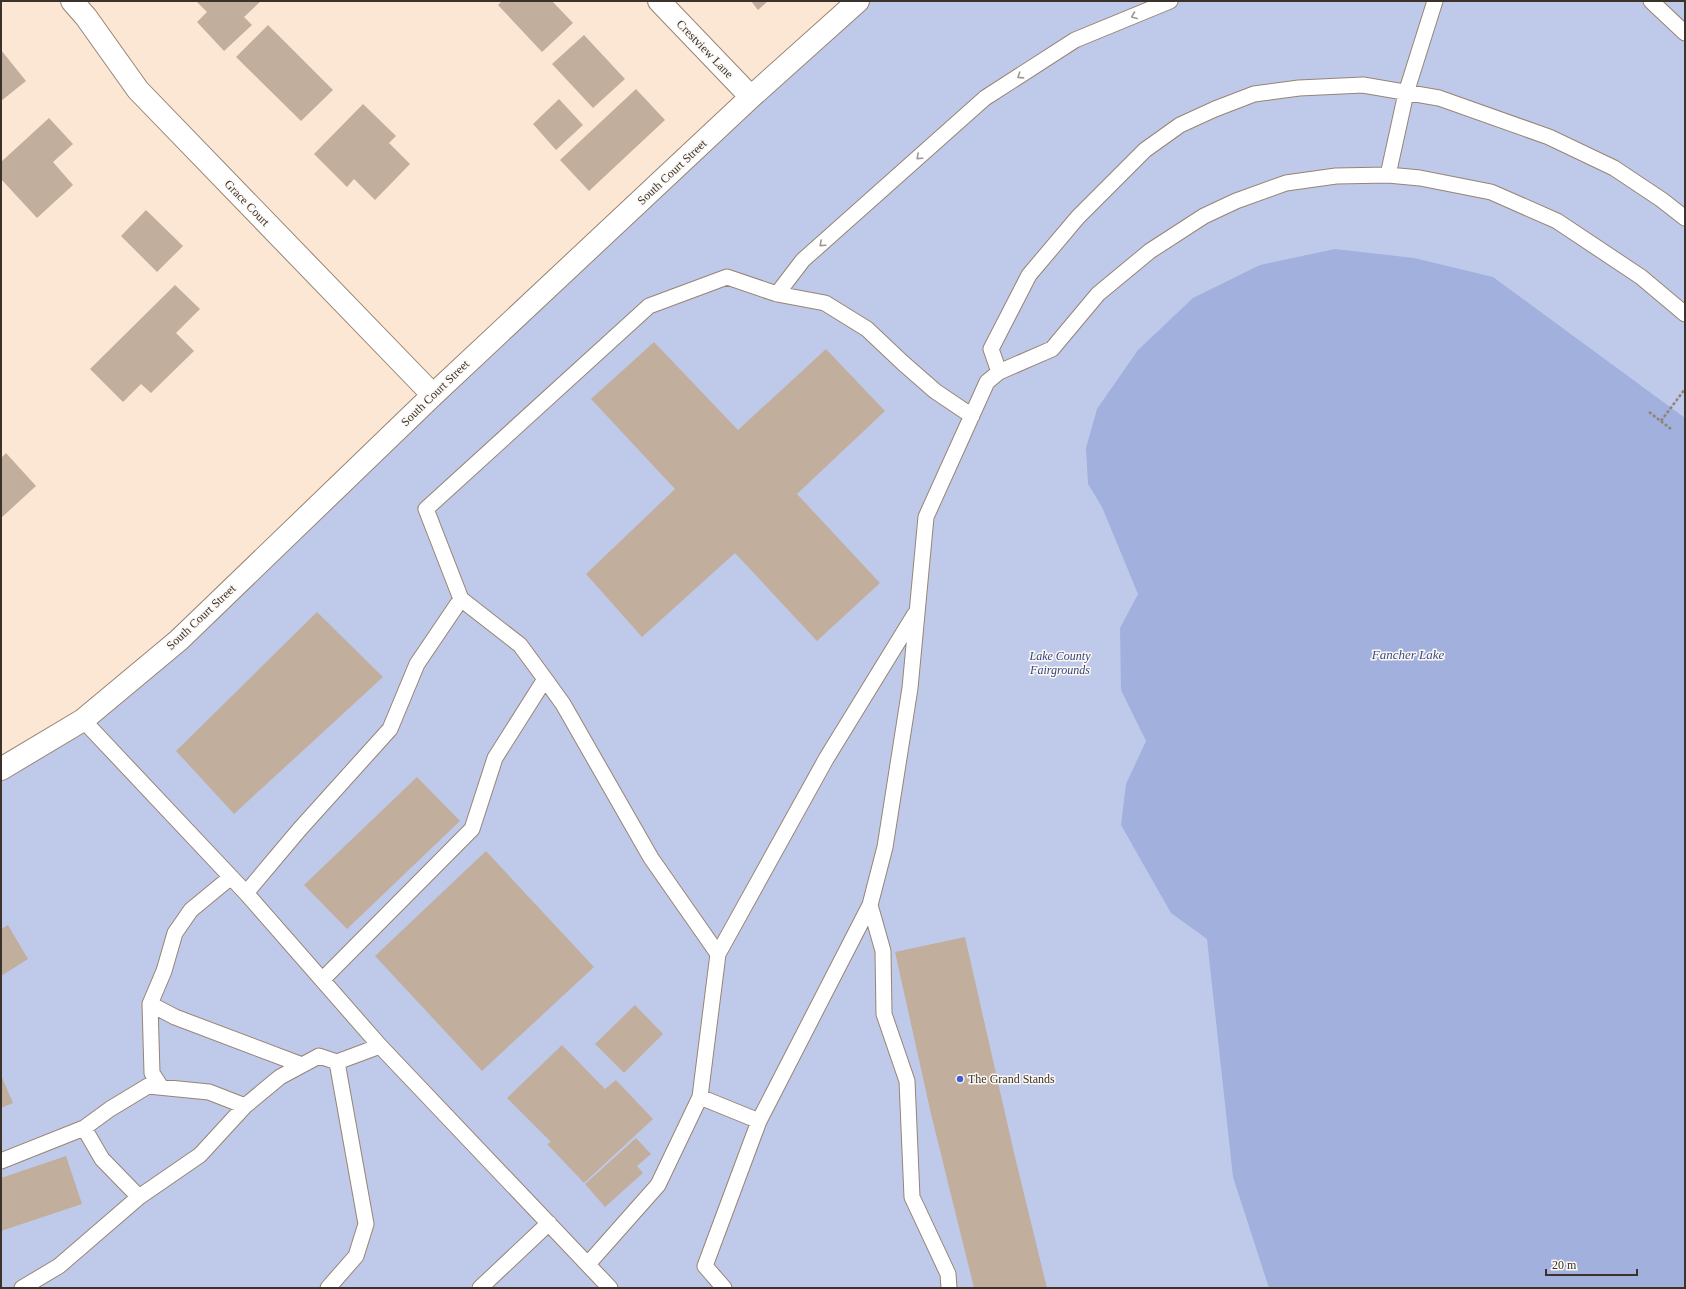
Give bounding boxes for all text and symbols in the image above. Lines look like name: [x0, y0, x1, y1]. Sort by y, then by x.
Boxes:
one-way arrow: [1131, 11, 1139, 19]
street label: Crestview Lane: [674, 17, 736, 81]
one-way arrow: [1017, 71, 1024, 78]
street label: South Court Street: [635, 136, 710, 208]
one-way arrow: [916, 153, 924, 160]
street label: Grace Court: [221, 177, 273, 230]
one-way arrow: [819, 239, 827, 246]
street label: South Court Street: [398, 356, 472, 429]
street label: South Court Street: [164, 581, 239, 653]
water label: Fancher Lake: [1371, 647, 1445, 662]
park label: Lake County Fairgrounds: [1029, 649, 1091, 677]
place label: The Grand Stands: [968, 1072, 1055, 1086]
marker: The Grand Stands: [955, 1074, 965, 1084]
scale bar: [1546, 1251, 1637, 1277]
text: 20 m: [1552, 1258, 1577, 1272]

